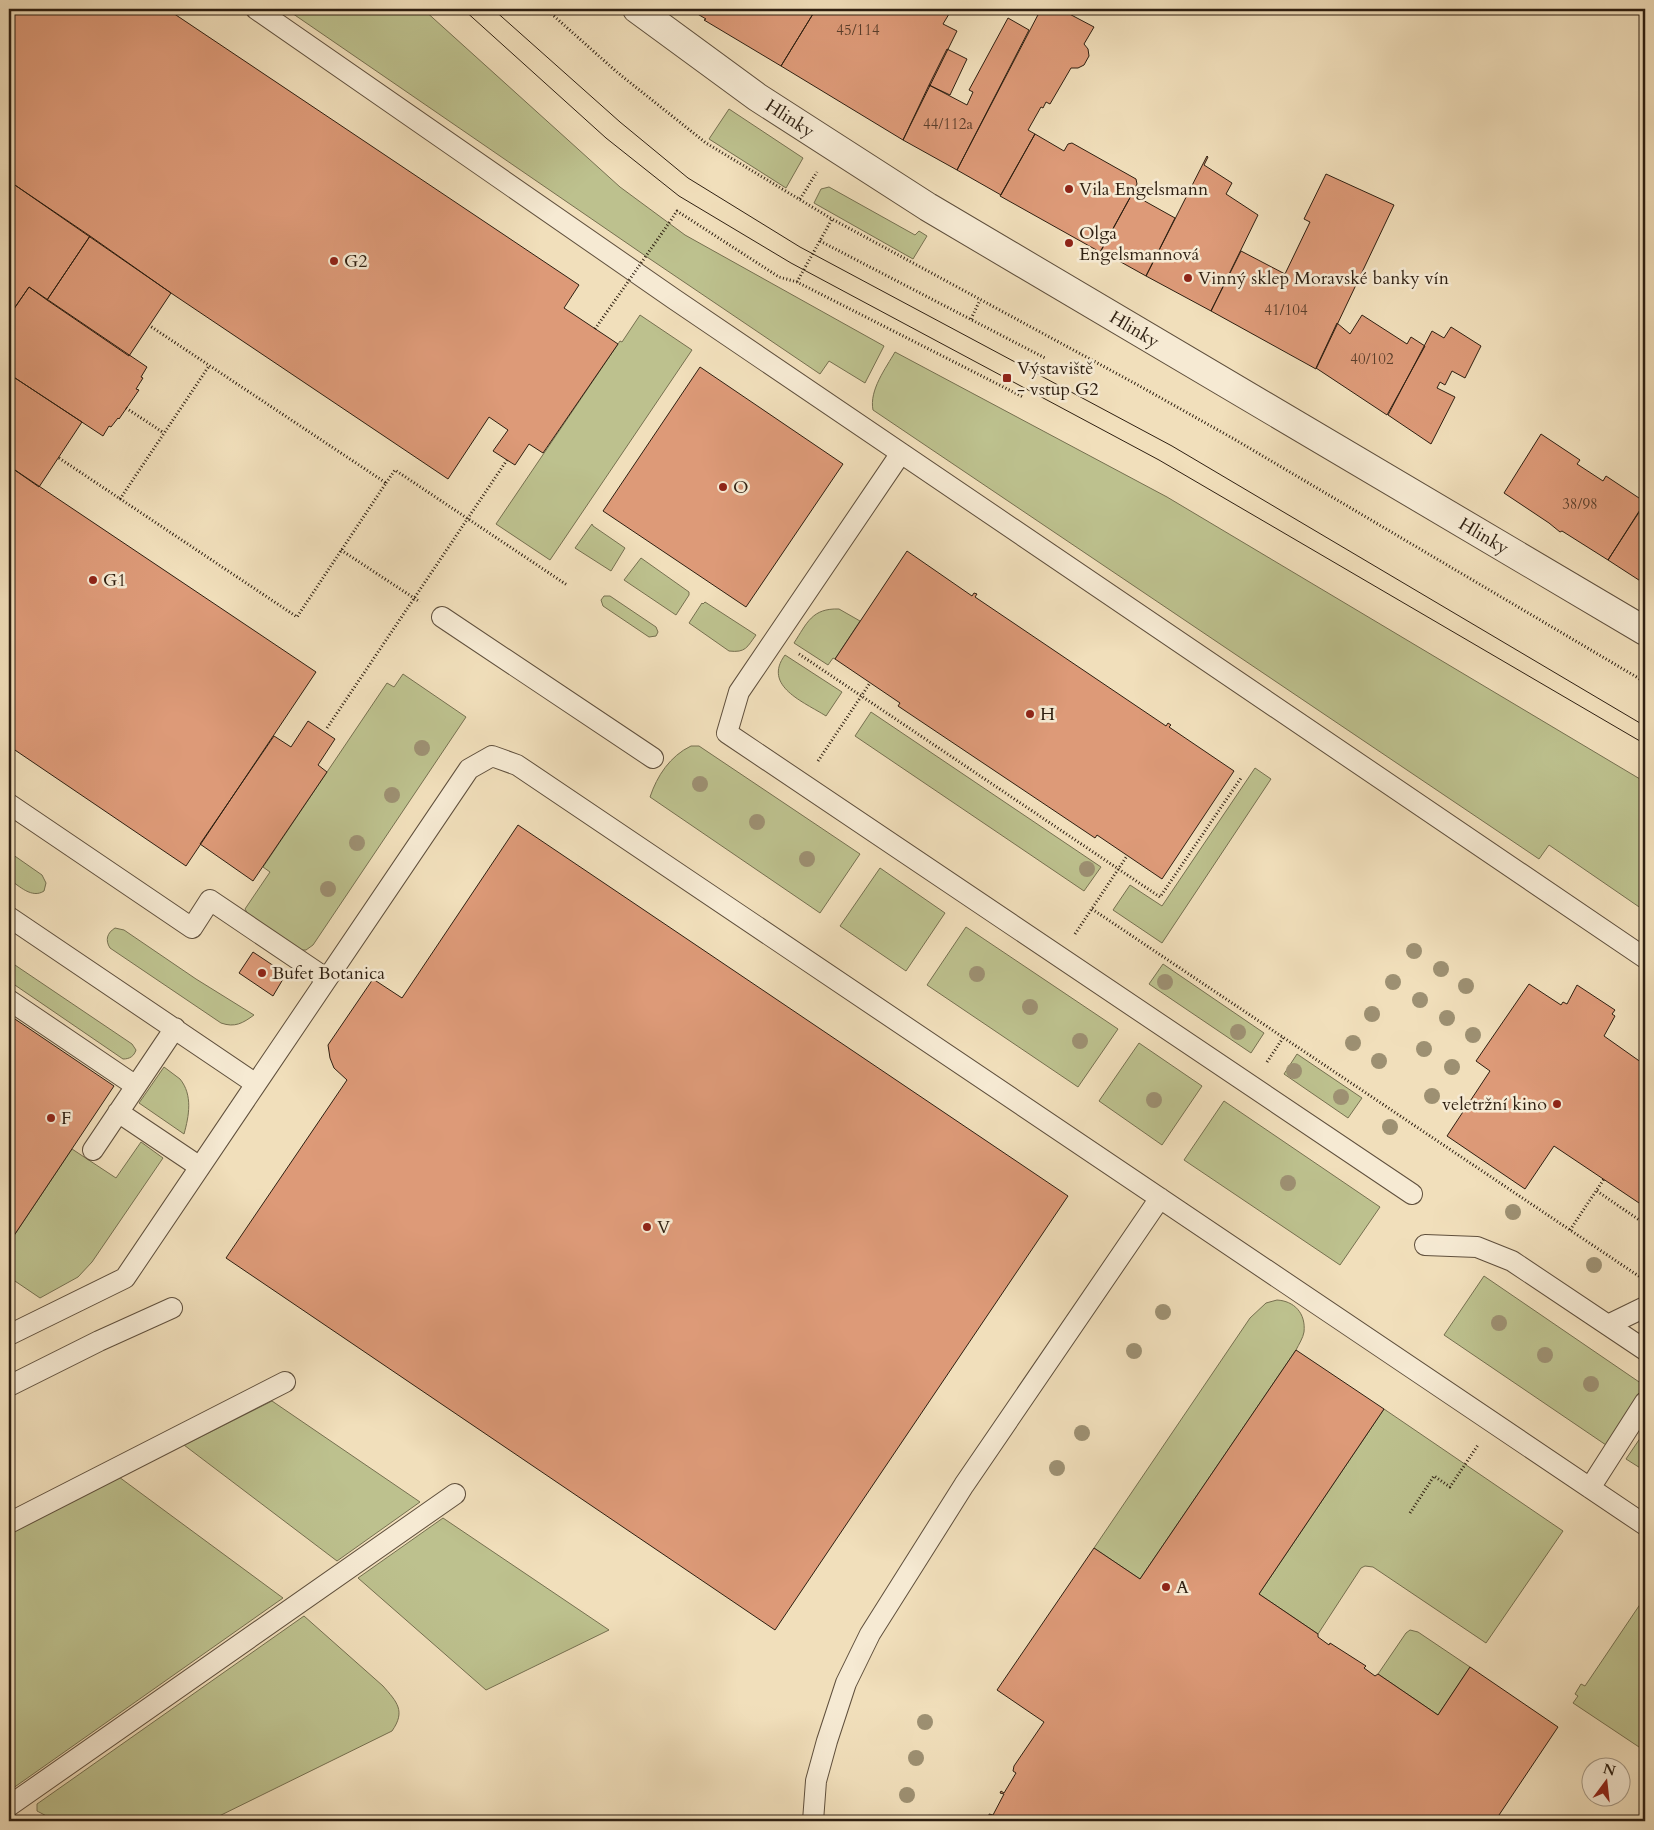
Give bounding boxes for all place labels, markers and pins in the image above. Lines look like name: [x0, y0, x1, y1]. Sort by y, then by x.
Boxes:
place label: Vila Engelsmann: [1079, 177, 1209, 202]
marker: Vila Engelsmann: [1063, 183, 1075, 195]
place label: Olga Engelsmannová: [1079, 221, 1200, 267]
marker: Olga Engelsmannová: [1063, 237, 1075, 249]
place label: G2: [344, 249, 367, 274]
marker: G2: [328, 255, 340, 267]
place label: Vinný sklep Moravské banky vín: [1198, 266, 1450, 291]
marker: Vinný sklep Moravské banky vín: [1182, 272, 1194, 284]
place label: Výstaviště - vstup G2: [1017, 356, 1098, 402]
marker: Výstaviště - vstup G2: [1001, 372, 1013, 384]
place label: O: [733, 475, 749, 500]
marker: O: [717, 481, 729, 493]
place label: G1: [103, 568, 126, 593]
marker: G1: [87, 574, 99, 586]
place label: H: [1040, 702, 1055, 727]
marker: H: [1024, 708, 1036, 720]
place label: Bufet Botanica: [272, 961, 385, 986]
marker: Bufet Botanica: [256, 967, 268, 979]
place label: veletržní kino: [1442, 1092, 1547, 1117]
marker: veletržní kino: [1551, 1098, 1563, 1110]
place label: F: [61, 1106, 71, 1131]
marker: F: [45, 1112, 57, 1124]
place label: V: [657, 1215, 671, 1240]
marker: V: [641, 1221, 653, 1233]
place label: A: [1176, 1575, 1189, 1600]
marker: A: [1160, 1581, 1172, 1593]

